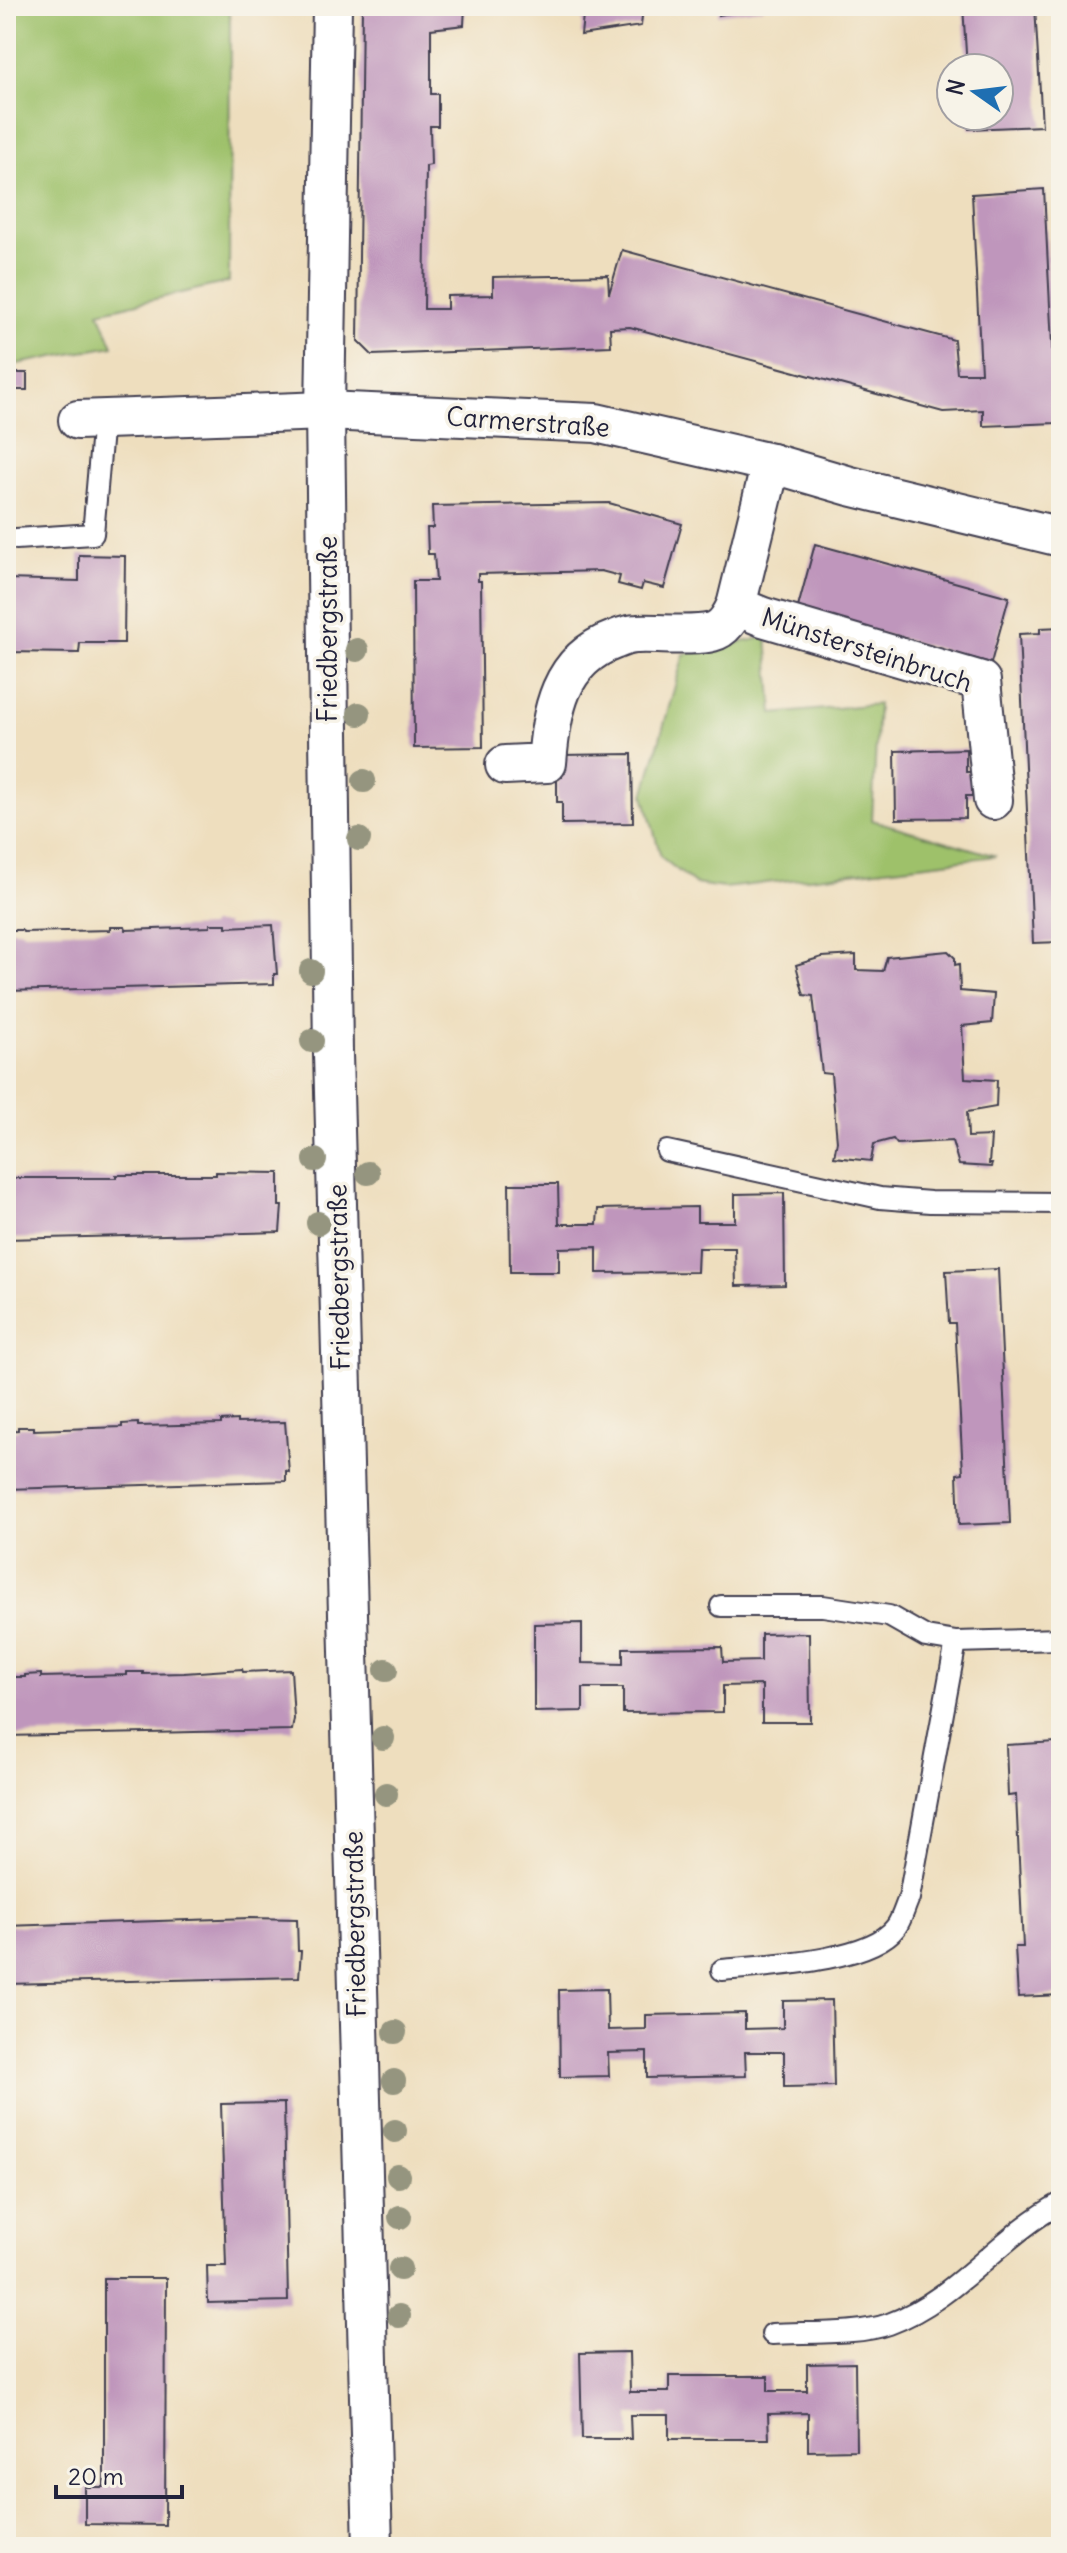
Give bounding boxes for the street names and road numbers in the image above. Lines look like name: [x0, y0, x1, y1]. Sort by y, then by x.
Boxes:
street label: Carmerstraße: [445, 399, 611, 444]
street label: Friedbergstraße: [311, 536, 344, 722]
street label: Münstersteinbruch: [758, 600, 977, 699]
street label: Friedbergstraße: [320, 1183, 357, 1371]
street label: Friedbergstraße: [336, 1830, 373, 2018]

